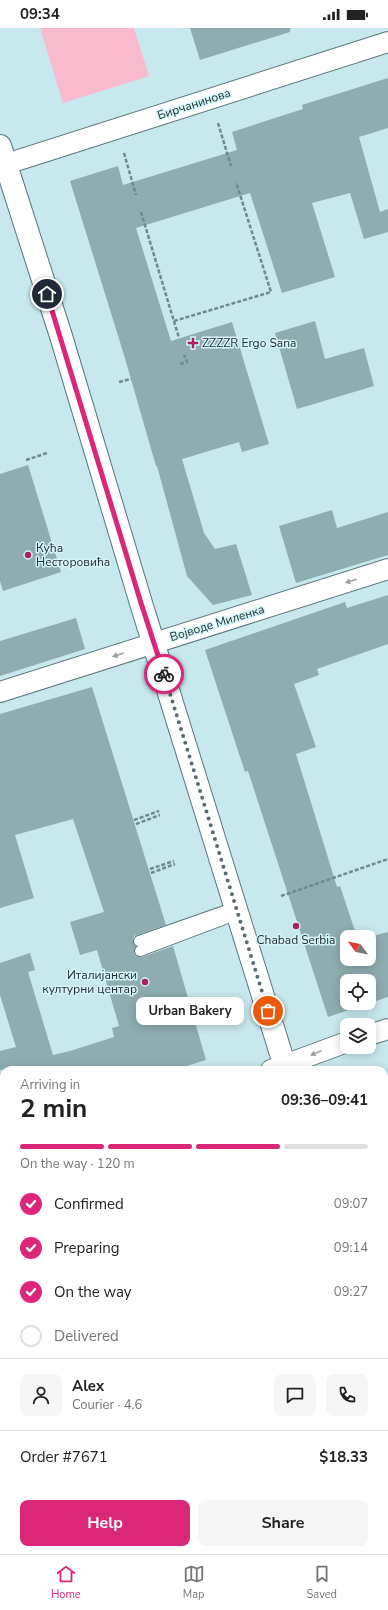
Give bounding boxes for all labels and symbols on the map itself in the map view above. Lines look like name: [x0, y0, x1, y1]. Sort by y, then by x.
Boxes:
street label: Бирчанинова: [155, 85, 233, 123]
pin: [30, 277, 64, 311]
place label: ZZZZR Ergo Sana: [202, 335, 296, 351]
marker: ZZZZR Ergo Sana: [187, 337, 199, 349]
place label: Кућа Несторовића: [36, 540, 110, 570]
marker: Кућа Несторовића: [23, 550, 33, 560]
one-way arrow: [345, 578, 357, 584]
street label: Војводе Миленка: [168, 601, 266, 645]
one-way arrow: [111, 652, 123, 658]
courier: [144, 654, 184, 694]
marker: Chabad Serbia: [291, 921, 301, 931]
north arrow: [340, 930, 376, 966]
place label: Chabad Serbia: [257, 932, 335, 948]
place label: Италијански културни центар: [42, 967, 137, 997]
marker: Италијански културни центар: [140, 977, 150, 987]
pin: [251, 994, 285, 1028]
callout: Urban Bakery: [136, 997, 244, 1025]
one-way arrow: [309, 1051, 321, 1057]

